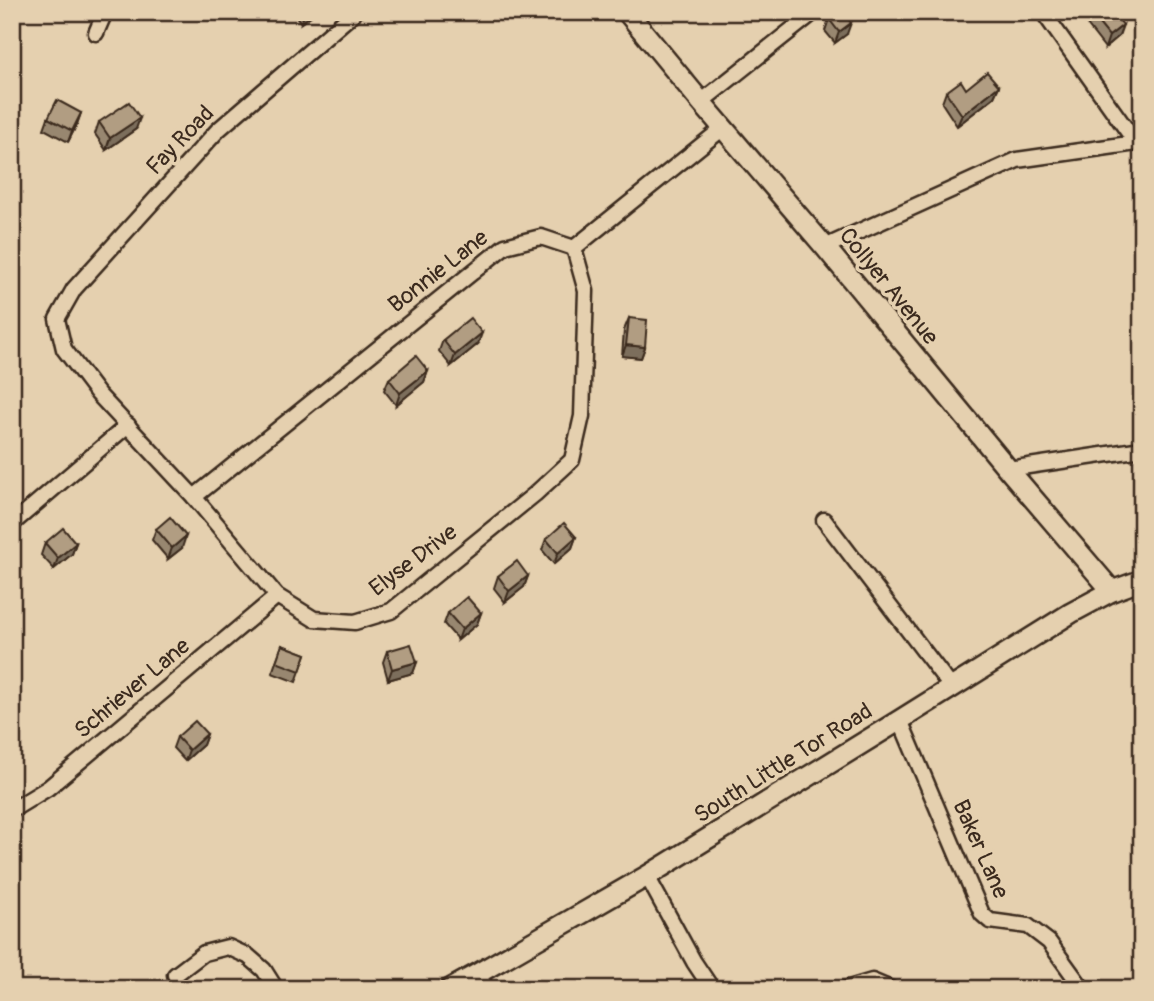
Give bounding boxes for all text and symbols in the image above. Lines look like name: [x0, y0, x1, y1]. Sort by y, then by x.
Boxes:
street label: Fay Road: [140, 99, 220, 181]
street label: Collyer Avenue: [833, 222, 945, 351]
street label: Bonnie Lane: [382, 223, 494, 319]
street label: Elyse Drive: [363, 517, 463, 603]
street label: Schriever Lane: [68, 631, 196, 745]
street label: South Little Tor Road: [689, 696, 877, 830]
street label: Baker Lane: [946, 795, 1016, 904]

